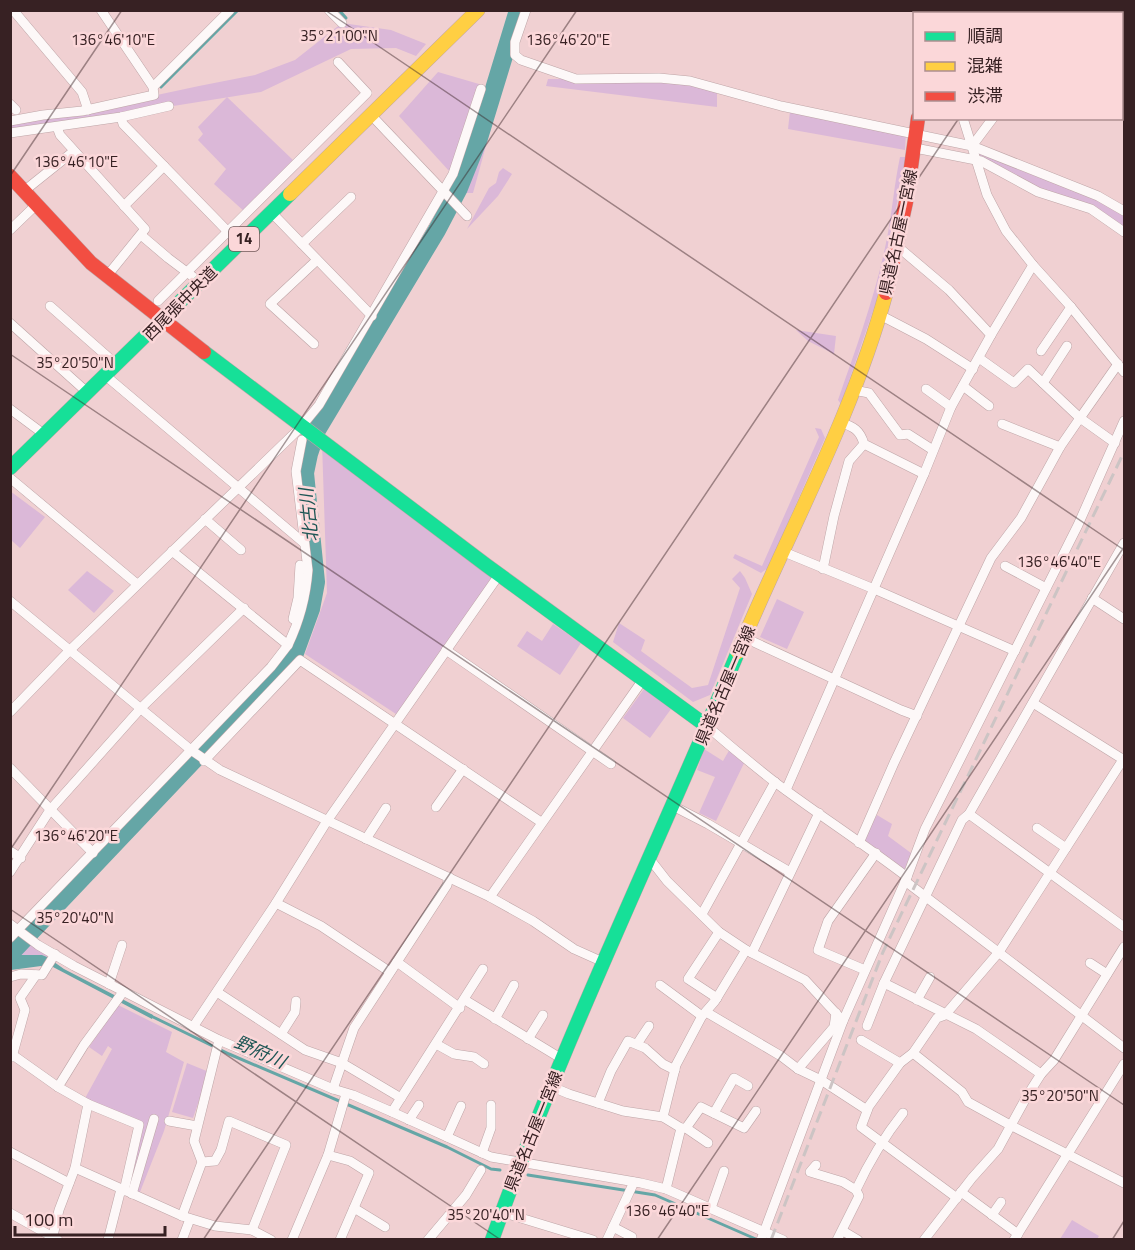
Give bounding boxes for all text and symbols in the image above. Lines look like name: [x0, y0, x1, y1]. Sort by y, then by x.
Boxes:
legend: [913, 12, 1123, 120]
text: 順調: [967, 22, 1003, 49]
text: 35°21'00"N: [300, 24, 378, 47]
text: 136°46'10"E: [71, 28, 155, 51]
text: 136°46'20"E: [526, 28, 610, 51]
text: 混雑: [967, 52, 1003, 79]
text: 渋滞: [967, 82, 1003, 109]
text: 136°46'10"E: [34, 150, 118, 173]
street label: 県道名古屋一宮線: [873, 167, 923, 297]
road number: 14: [229, 227, 259, 251]
street label: 西尾張中央道: [138, 261, 222, 345]
text: 35°20'50"N: [36, 351, 114, 374]
water label: 北古川: [292, 485, 325, 543]
text: 136°46'40"E: [1017, 550, 1101, 573]
street label: 県道名古屋一宮線: [689, 621, 761, 749]
text: 136°46'20"E: [34, 824, 118, 847]
text: 35°20'40"N: [36, 906, 114, 929]
water label: 野府川: [230, 1028, 292, 1076]
street label: 県道名古屋一宮線: [498, 1067, 568, 1195]
text: 35°20'50"N: [1021, 1084, 1099, 1107]
scale bar: [15, 1199, 165, 1237]
text: 136°46'40"E: [625, 1199, 709, 1222]
text: 35°20'40"N: [447, 1203, 525, 1226]
text: 100 m: [24, 1206, 73, 1233]

